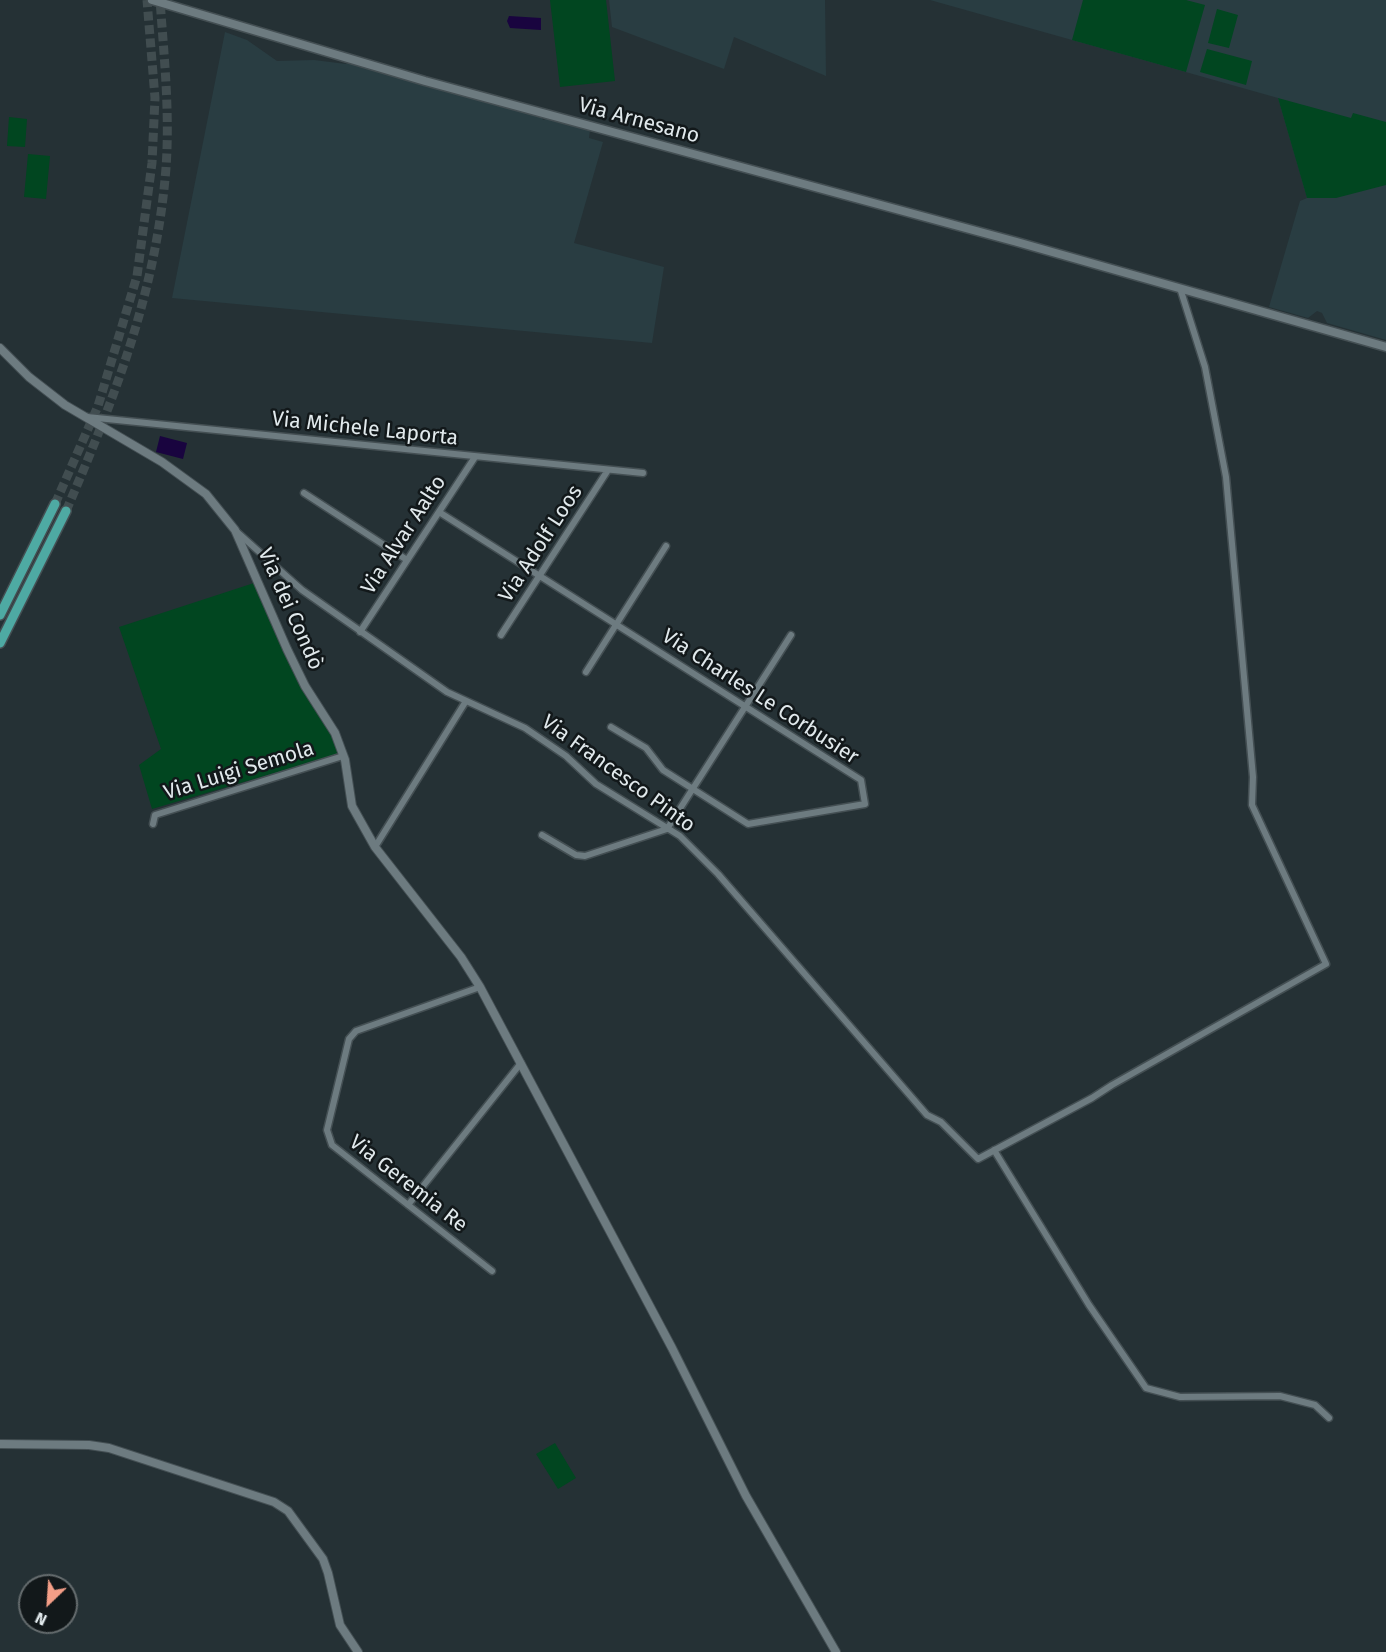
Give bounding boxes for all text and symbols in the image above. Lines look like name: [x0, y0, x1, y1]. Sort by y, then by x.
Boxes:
street label: Via Arnesano: [576, 93, 702, 149]
street label: Via Michele Laporta: [271, 407, 459, 451]
street label: Via Alvar Aalto: [356, 471, 452, 599]
street label: Via Adolf Loos: [494, 481, 588, 607]
street label: Via dei Condò: [252, 544, 328, 674]
street label: Via Charles Le Corbusier: [657, 624, 863, 770]
street label: Via Francesco Pinto: [536, 710, 700, 838]
street label: Via Luigi Semola: [161, 736, 317, 806]
street label: Via Geremia Re: [344, 1130, 472, 1238]
north arrow: [18, 1574, 78, 1634]
text: N: [32, 1608, 50, 1630]

